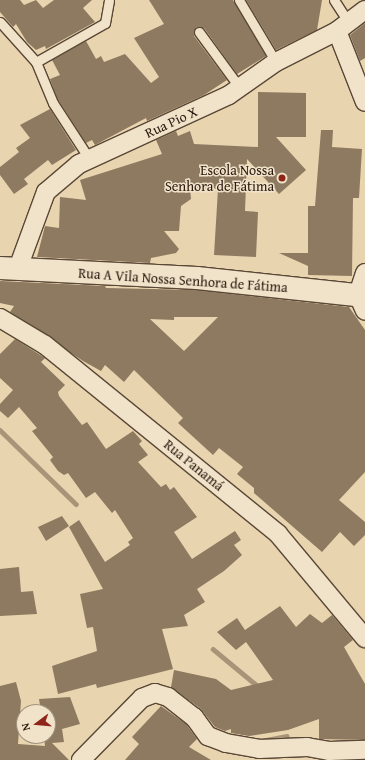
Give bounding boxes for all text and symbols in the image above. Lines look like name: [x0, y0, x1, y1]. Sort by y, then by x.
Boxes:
street label: Rua Pio X: [142, 103, 200, 141]
place label: Escola Nossa Senhora de Fátima: [165, 162, 274, 194]
marker: Escola Nossa Senhora de Fátima: [277, 173, 287, 183]
street label: Rua A Vila Nossa Senhora de Fátima: [78, 264, 288, 296]
street label: Rua Panamá: [161, 436, 227, 494]
north arrow: [16, 704, 56, 744]
text: N: [17, 721, 34, 733]

